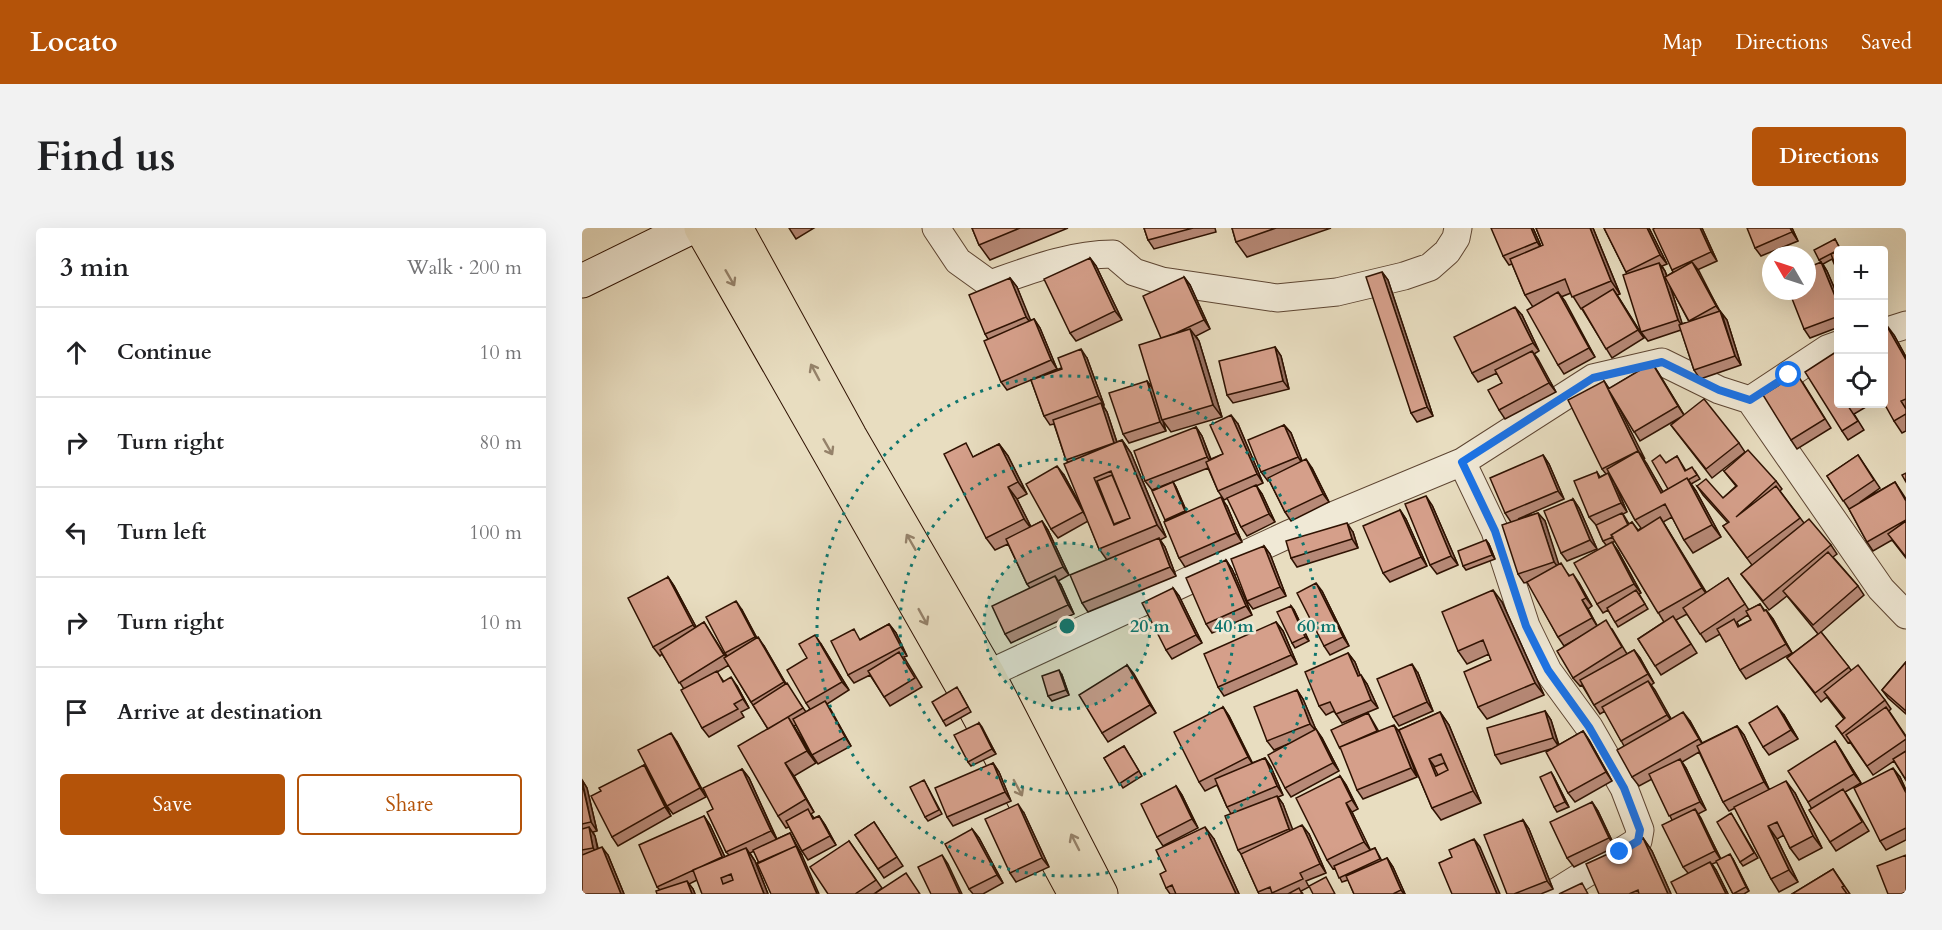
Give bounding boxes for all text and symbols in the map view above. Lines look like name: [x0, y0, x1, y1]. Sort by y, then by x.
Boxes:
text: Locato: [30, 23, 118, 61]
text: Map: [1662, 28, 1702, 57]
text: Directions: [1735, 28, 1828, 57]
text: Saved: [1861, 28, 1912, 57]
button: Directions: [1752, 127, 1906, 186]
text: Find us: [36, 128, 176, 185]
north arrow: [1762, 246, 1816, 300]
map controls: [1834, 246, 1888, 408]
button: +: [1834, 246, 1888, 300]
text: 3 min: [60, 250, 129, 285]
text: Walk · 200 m: [407, 254, 522, 281]
one-way arrow: [725, 269, 737, 286]
button: −: [1834, 300, 1888, 354]
icon: ahead: [60, 336, 93, 369]
text: Continue: [117, 337, 212, 367]
text: 10 m: [479, 339, 522, 366]
button: locate: [1834, 354, 1888, 408]
route start: [1775, 361, 1801, 387]
one-way arrow: [809, 364, 821, 381]
icon: right: [60, 426, 93, 459]
text: Turn right: [117, 427, 224, 457]
text: 80 m: [479, 429, 522, 456]
one-way arrow: [822, 439, 834, 456]
icon: left: [60, 516, 93, 549]
text: Turn left: [117, 517, 206, 547]
text: 100 m: [469, 519, 522, 546]
one-way arrow: [905, 534, 917, 551]
icon: right: [60, 606, 93, 639]
text: Turn right: [117, 607, 224, 637]
one-way arrow: [918, 608, 930, 625]
text: 10 m: [479, 609, 522, 636]
text: 20 m: [1130, 614, 1170, 639]
text: 40 m: [1214, 614, 1254, 639]
text: 60 m: [1297, 614, 1337, 639]
centre of rings: [1057, 616, 1077, 636]
icon: arrive: [60, 696, 93, 729]
text: Arrive at destination: [117, 697, 322, 727]
button: Save: [60, 774, 285, 835]
button: Share: [297, 774, 522, 835]
one-way arrow: [1012, 779, 1024, 796]
one-way arrow: [1068, 833, 1080, 851]
route end: [1606, 838, 1632, 864]

